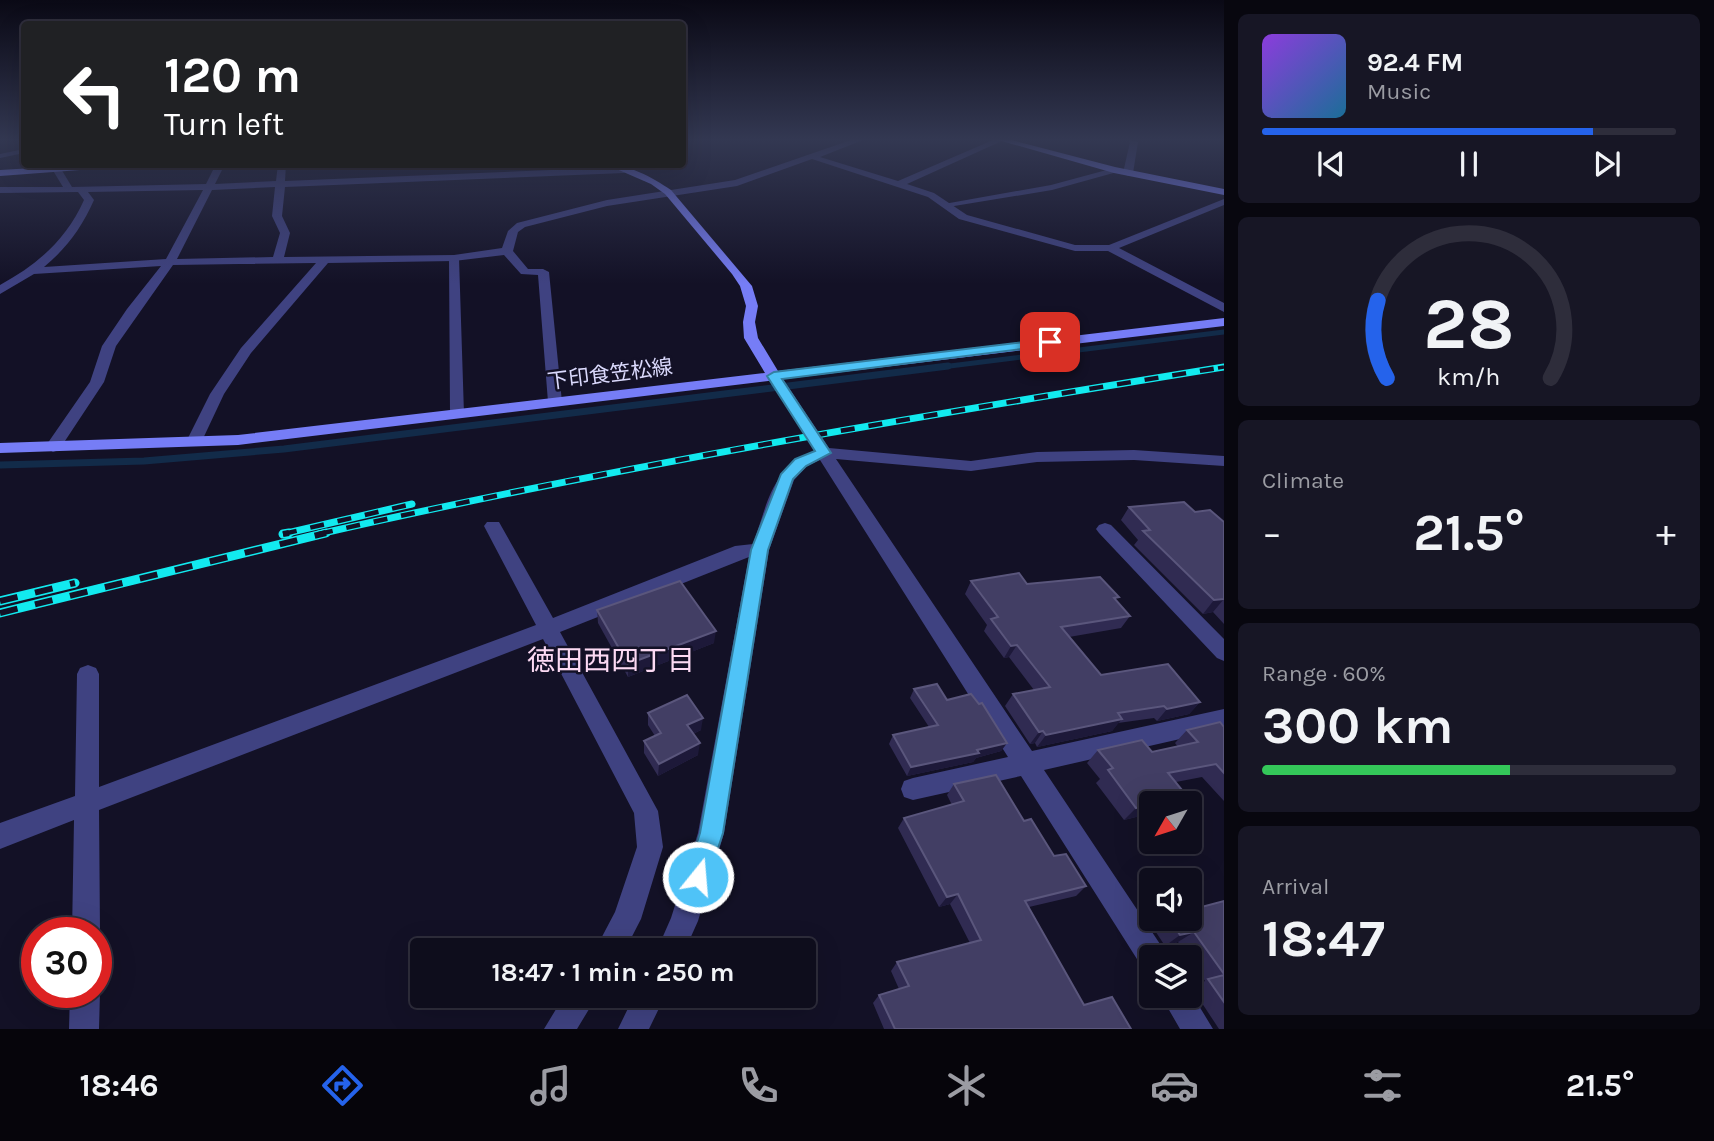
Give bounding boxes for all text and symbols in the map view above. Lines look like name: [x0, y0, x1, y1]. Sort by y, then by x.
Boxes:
text: 120 m: [164, 47, 301, 104]
text: 92.4 FM: [1367, 47, 1463, 78]
icon: left: [49, 49, 140, 140]
text: Music: [1367, 78, 1431, 105]
text: Turn left: [164, 106, 284, 143]
icon: previous: [1312, 145, 1350, 183]
icon: pause: [1450, 145, 1488, 183]
icon: next: [1588, 145, 1626, 183]
text: 28: [1423, 281, 1515, 366]
pin: [1020, 312, 1080, 372]
icon: arrive: [1031, 323, 1069, 361]
street label: 下印食笠松線: [546, 354, 674, 394]
text: km/h: [1437, 361, 1501, 390]
text: Climate: [1262, 467, 1344, 494]
text: 21.5°: [1413, 502, 1525, 563]
text: −: [1262, 511, 1282, 556]
text: +: [1656, 511, 1676, 556]
district label: 徳田西四丁目: [527, 644, 695, 677]
text: Range · 60%: [1262, 660, 1386, 687]
text: 300 km: [1262, 695, 1453, 756]
north arrow: [1139, 791, 1202, 854]
map controls: [1139, 791, 1202, 1008]
position arrow: [661, 840, 735, 914]
button: sound: [1139, 868, 1202, 931]
text: Arrival: [1262, 873, 1329, 900]
text: 18:47: [1262, 908, 1385, 969]
speed limit sign: 30: [21, 917, 112, 1008]
button: layers: [1139, 945, 1202, 1008]
text: 18:47 · 1 min · 250 m: [492, 957, 734, 988]
icon: directions: [318, 1061, 367, 1110]
icon: music: [526, 1061, 575, 1110]
icon: phone: [734, 1061, 783, 1110]
icon: climate: [942, 1061, 991, 1110]
icon: car: [1150, 1061, 1199, 1110]
icon: filters: [1358, 1061, 1407, 1110]
text: 18:46: [80, 1067, 159, 1104]
text: 21.5°: [1566, 1067, 1634, 1104]

